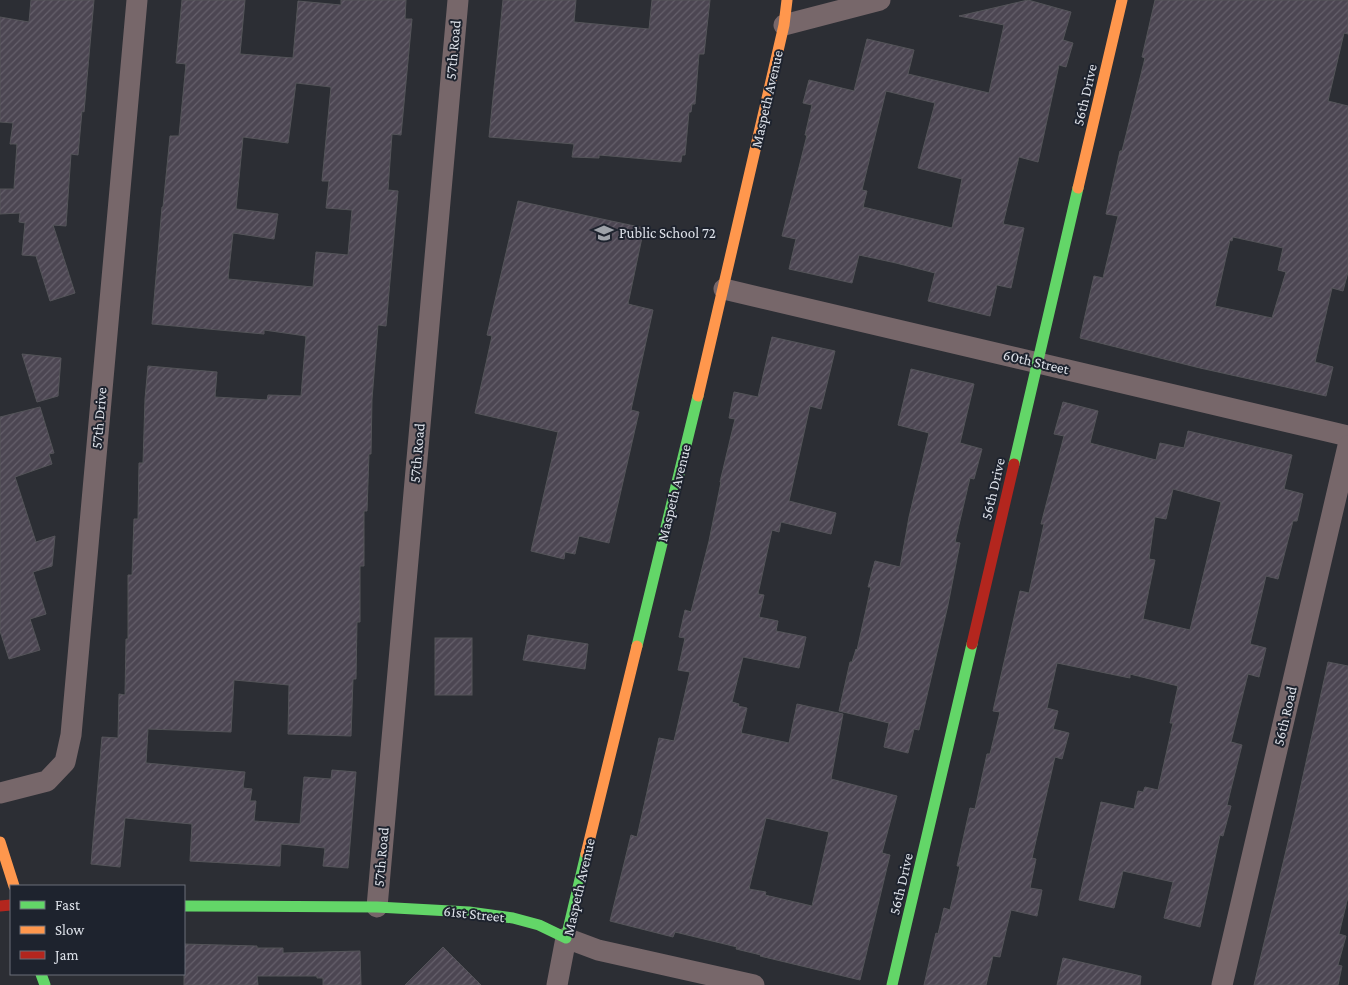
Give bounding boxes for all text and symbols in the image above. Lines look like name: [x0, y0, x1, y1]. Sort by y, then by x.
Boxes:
street label: 57th Road: [442, 19, 464, 80]
street label: Maspeth Avenue: [748, 48, 787, 150]
street label: 56th Drive: [1070, 62, 1100, 128]
school or university icon: Public School 72: [593, 222, 615, 244]
place label: Public School 72: [619, 225, 716, 241]
street label: 60th Street: [1002, 347, 1071, 378]
street label: 57th Drive: [88, 386, 110, 450]
street label: 57th Road: [406, 422, 428, 483]
street label: Maspeth Avenue: [654, 442, 695, 544]
street label: 56th Drive: [978, 456, 1008, 522]
street label: 56th Road: [1270, 684, 1300, 747]
street label: 57th Road: [370, 826, 392, 887]
street label: Maspeth Avenue: [560, 836, 599, 938]
street label: 56th Drive: [886, 851, 916, 917]
legend: [10, 885, 185, 975]
text: Fast: [55, 897, 81, 913]
street label: 61st Street: [443, 903, 506, 925]
text: Slow: [55, 922, 85, 938]
text: Jam: [53, 947, 78, 964]

